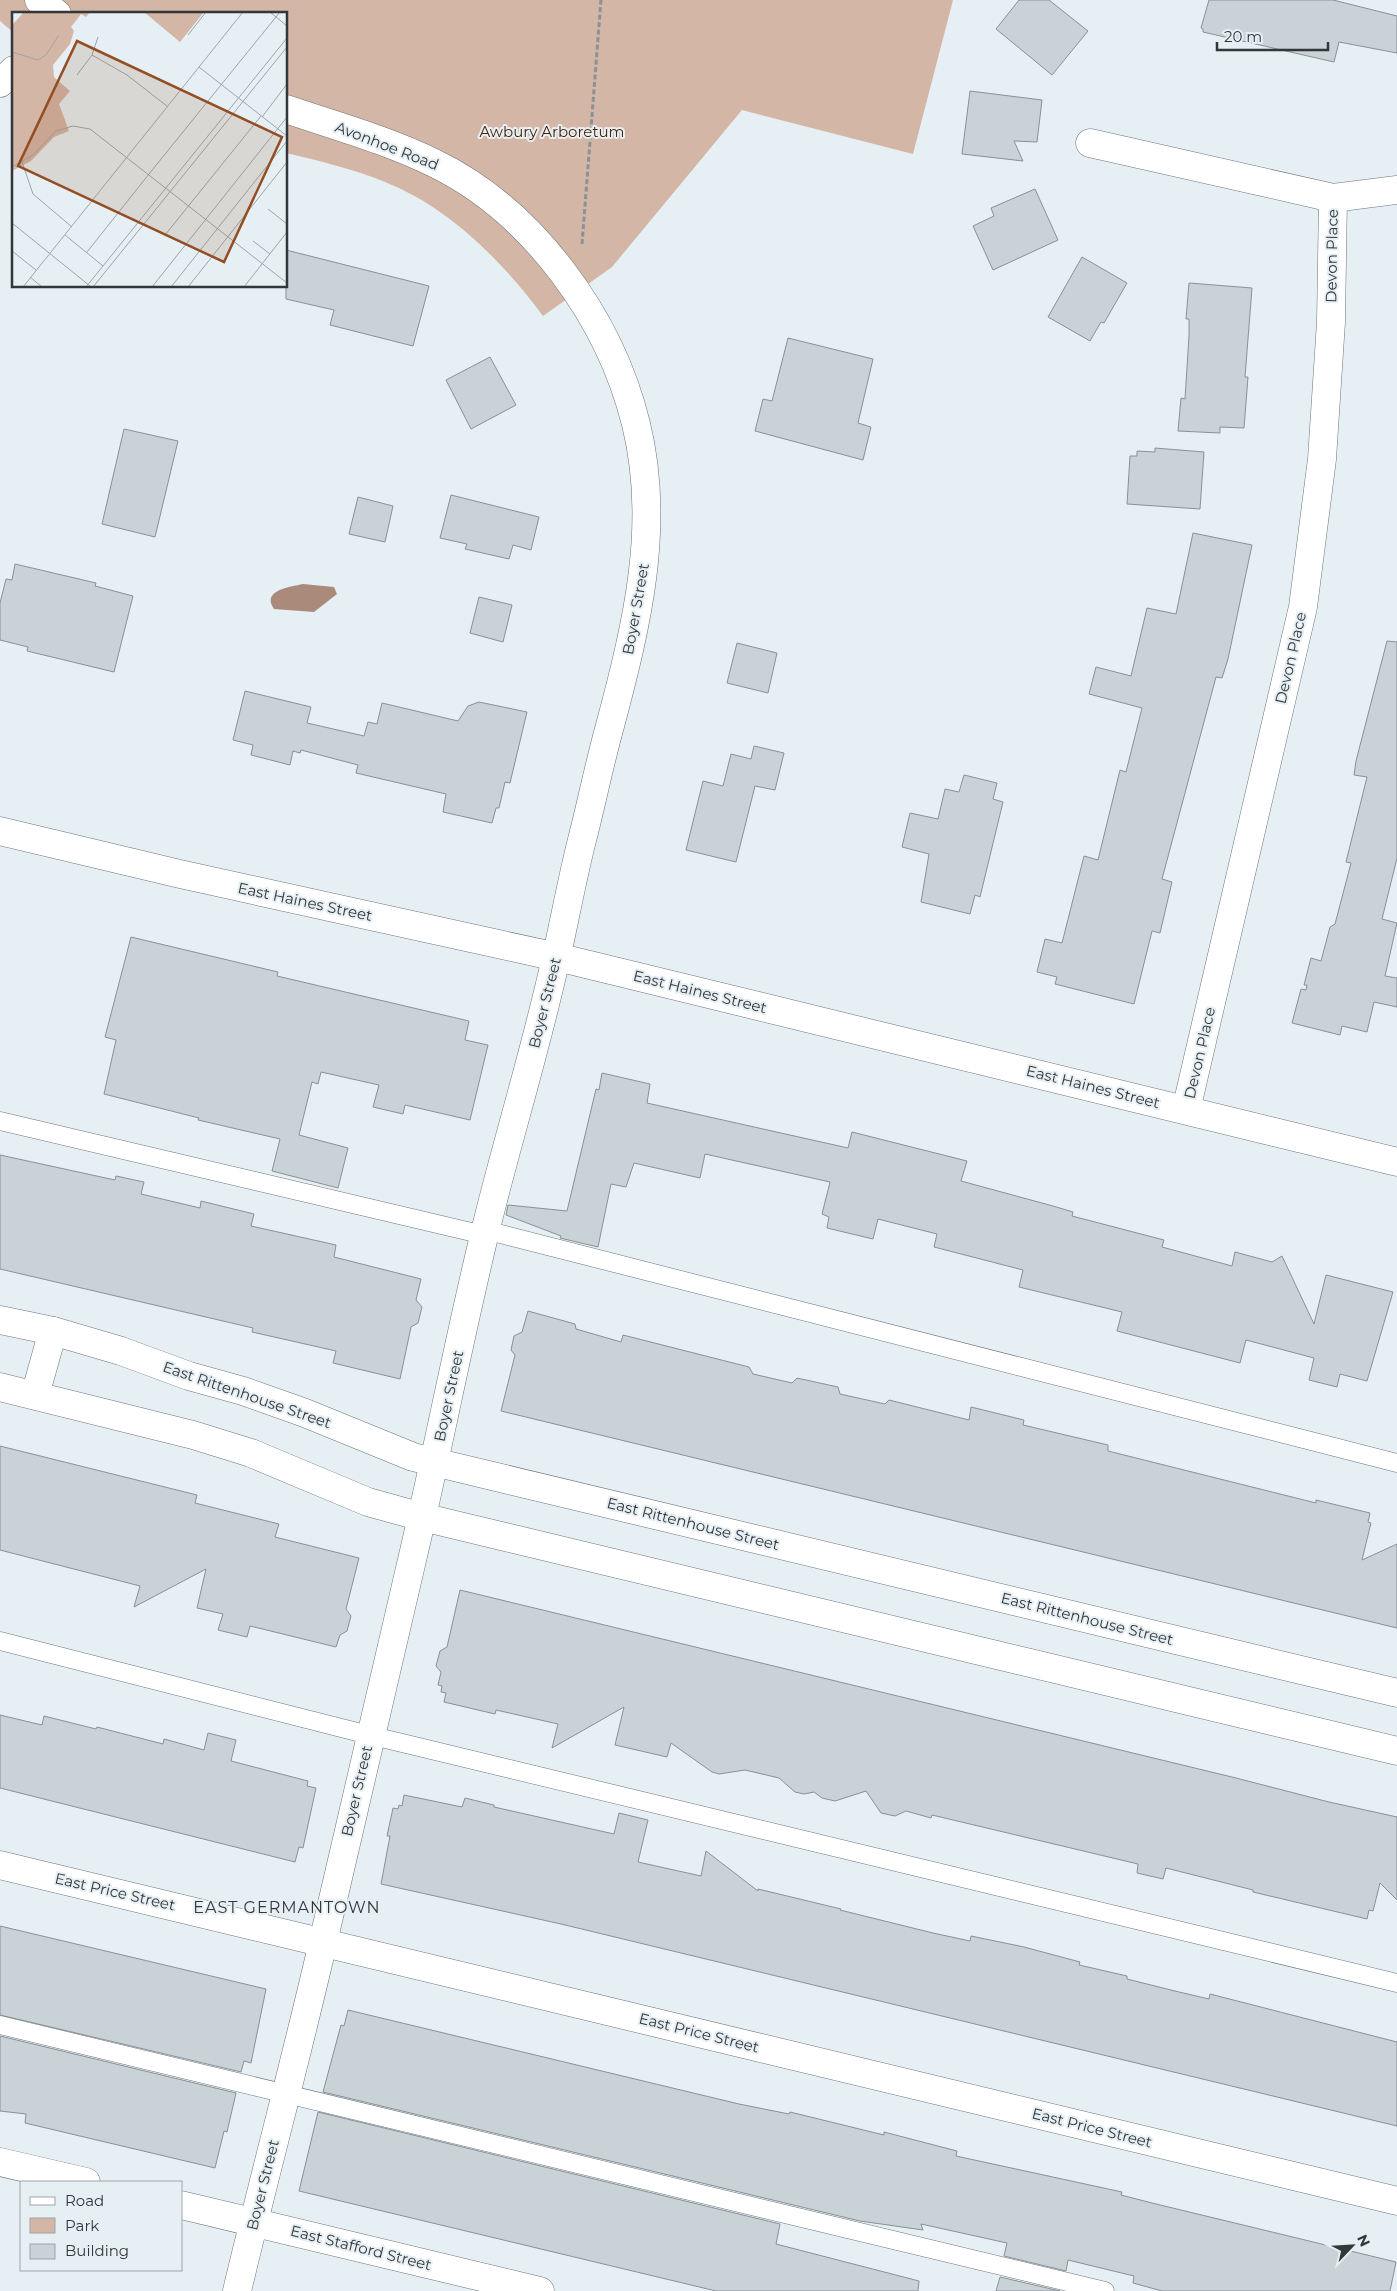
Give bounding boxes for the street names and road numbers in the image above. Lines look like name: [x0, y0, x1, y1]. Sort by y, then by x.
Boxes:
street label: Avonhoe Road: [333, 117, 442, 174]
street label: Devon Place: [1321, 209, 1342, 303]
street label: Boyer Street: [618, 562, 653, 656]
street label: Devon Place: [1271, 610, 1310, 706]
street label: East Haines Street: [236, 878, 374, 925]
street label: Boyer Street: [524, 956, 565, 1050]
street label: East Haines Street: [631, 966, 769, 1017]
street label: Devon Place: [1180, 1005, 1219, 1101]
street label: East Haines Street: [1024, 1061, 1162, 1112]
street label: Boyer Street: [430, 1349, 467, 1443]
street label: East Rittenhouse Street: [160, 1357, 334, 1432]
street label: East Rittenhouse Street: [605, 1493, 781, 1554]
street label: East Rittenhouse Street: [999, 1588, 1175, 1649]
street label: Boyer Street: [337, 1744, 376, 1838]
street label: East Price Street: [53, 1868, 177, 1915]
street label: East Price Street: [637, 2008, 761, 2057]
street label: East Price Street: [1030, 2103, 1154, 2152]
street label: Boyer Street: [242, 2138, 283, 2232]
street label: East Stafford Street: [289, 2221, 434, 2274]

